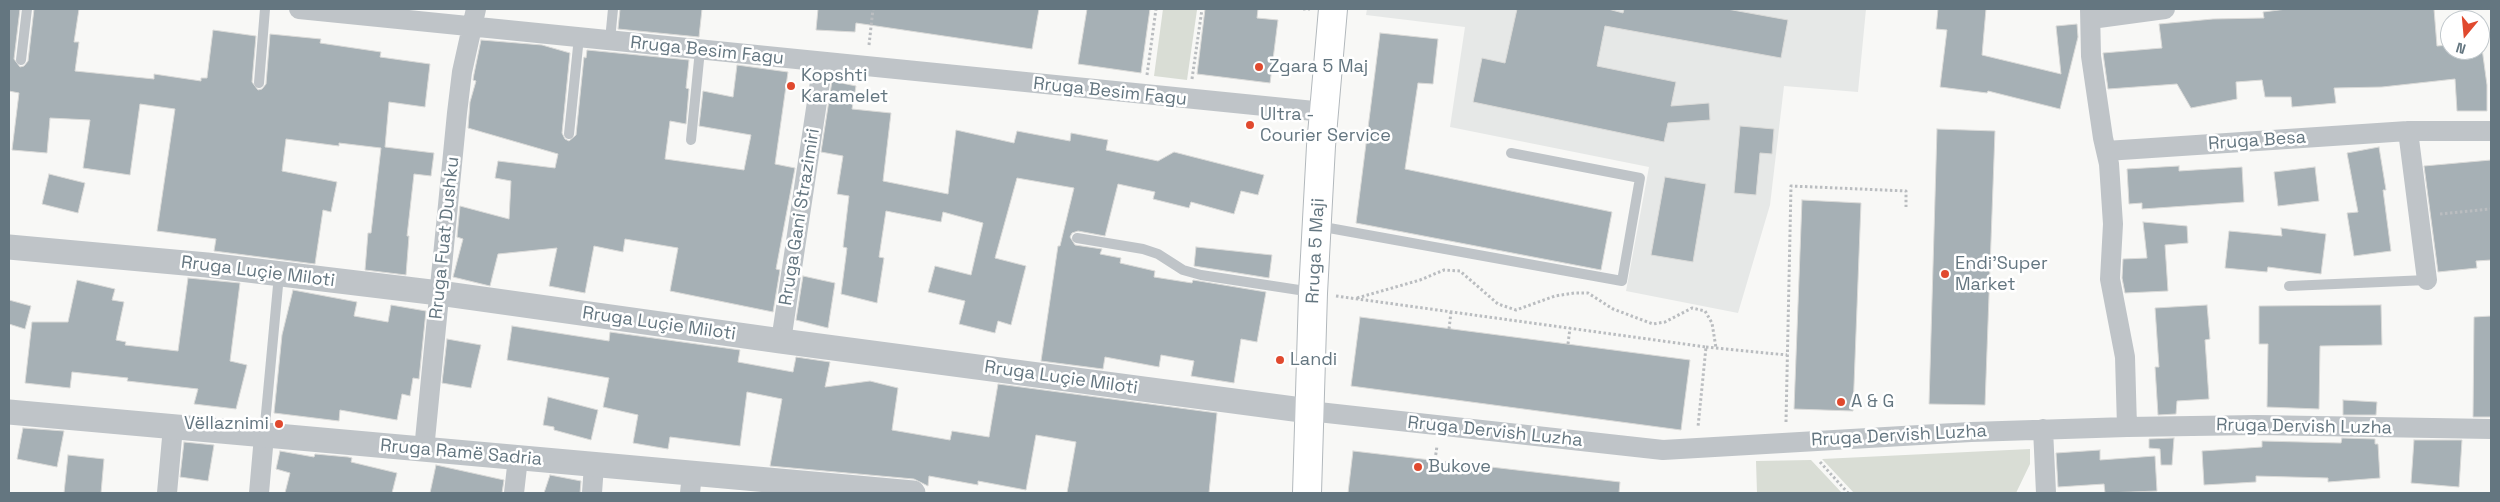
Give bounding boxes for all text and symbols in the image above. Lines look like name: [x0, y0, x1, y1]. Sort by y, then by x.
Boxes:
north arrow: [2440, 10, 2490, 60]
street label: Rruga Besim Fagu: [629, 32, 785, 70]
text: N: [2454, 38, 2468, 58]
place label: Zgara 5 Maj: [1269, 56, 1368, 78]
marker: Zgara 5 Maj: [1253, 61, 1265, 73]
place label: Kopshti Karamelet: [801, 65, 888, 108]
street label: Rruga Besim Fagu: [1032, 73, 1188, 111]
marker: Kopshti Karamelet: [785, 80, 797, 92]
place label: Ultra - Courier Service: [1260, 104, 1391, 146]
marker: Ultra - Courier Service: [1244, 119, 1256, 131]
street label: Rruga Gani Strazimiri: [775, 127, 825, 307]
street label: Rruga Besa: [2207, 127, 2307, 155]
street label: Rruga Fuat Dushku: [426, 156, 464, 320]
street label: Rruga 5 Maji: [1302, 198, 1330, 304]
street label: Rruga Luçie Miloti: [180, 252, 336, 292]
place label: Endi'Super Market: [1955, 253, 2048, 296]
marker: Endi'Super Market: [1939, 268, 1951, 280]
street label: Rruga Luçie Miloti: [581, 303, 737, 345]
place label: Landi: [1290, 349, 1337, 371]
marker: Landi: [1274, 354, 1286, 366]
street label: Rruga Luçie Miloti: [983, 357, 1139, 399]
place label: A & G: [1851, 391, 1894, 413]
marker: A & G: [1835, 396, 1847, 408]
street label: Rruga Dervish Luzha: [1406, 412, 1584, 452]
place label: Vëllaznimi: [184, 413, 269, 435]
street label: Rruga Dervish Luzha: [2216, 415, 2392, 439]
marker: Vëllaznimi: [273, 418, 285, 430]
street label: Rruga Dervish Luzha: [1811, 421, 1987, 451]
street label: Rruga Ramë Sadria: [379, 435, 543, 471]
place label: Bukove: [1428, 456, 1491, 478]
marker: Bukove: [1412, 461, 1424, 473]

